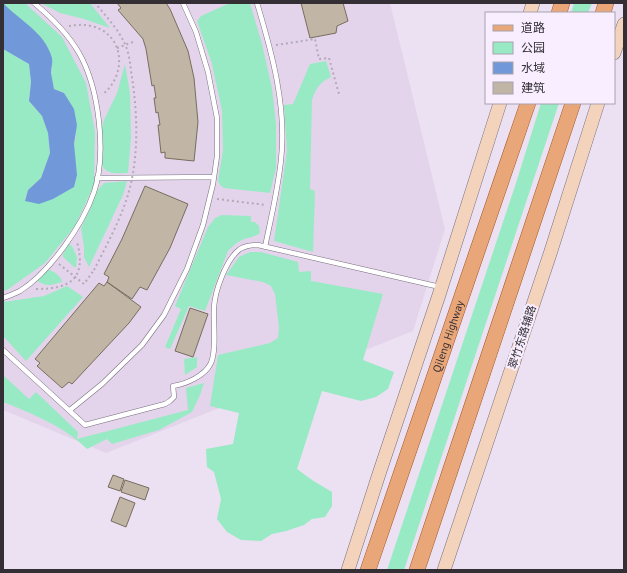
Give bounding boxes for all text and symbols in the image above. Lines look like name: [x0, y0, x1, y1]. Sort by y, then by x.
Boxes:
legend: [485, 12, 615, 104]
text: 道路: [521, 20, 545, 35]
text: 公园: [521, 40, 545, 55]
text: 水域: [521, 60, 545, 75]
text: 建筑: [521, 80, 545, 95]
street label: Qileng Highway: [429, 298, 467, 374]
street label: 翠竹东路辅路: [505, 303, 539, 371]

